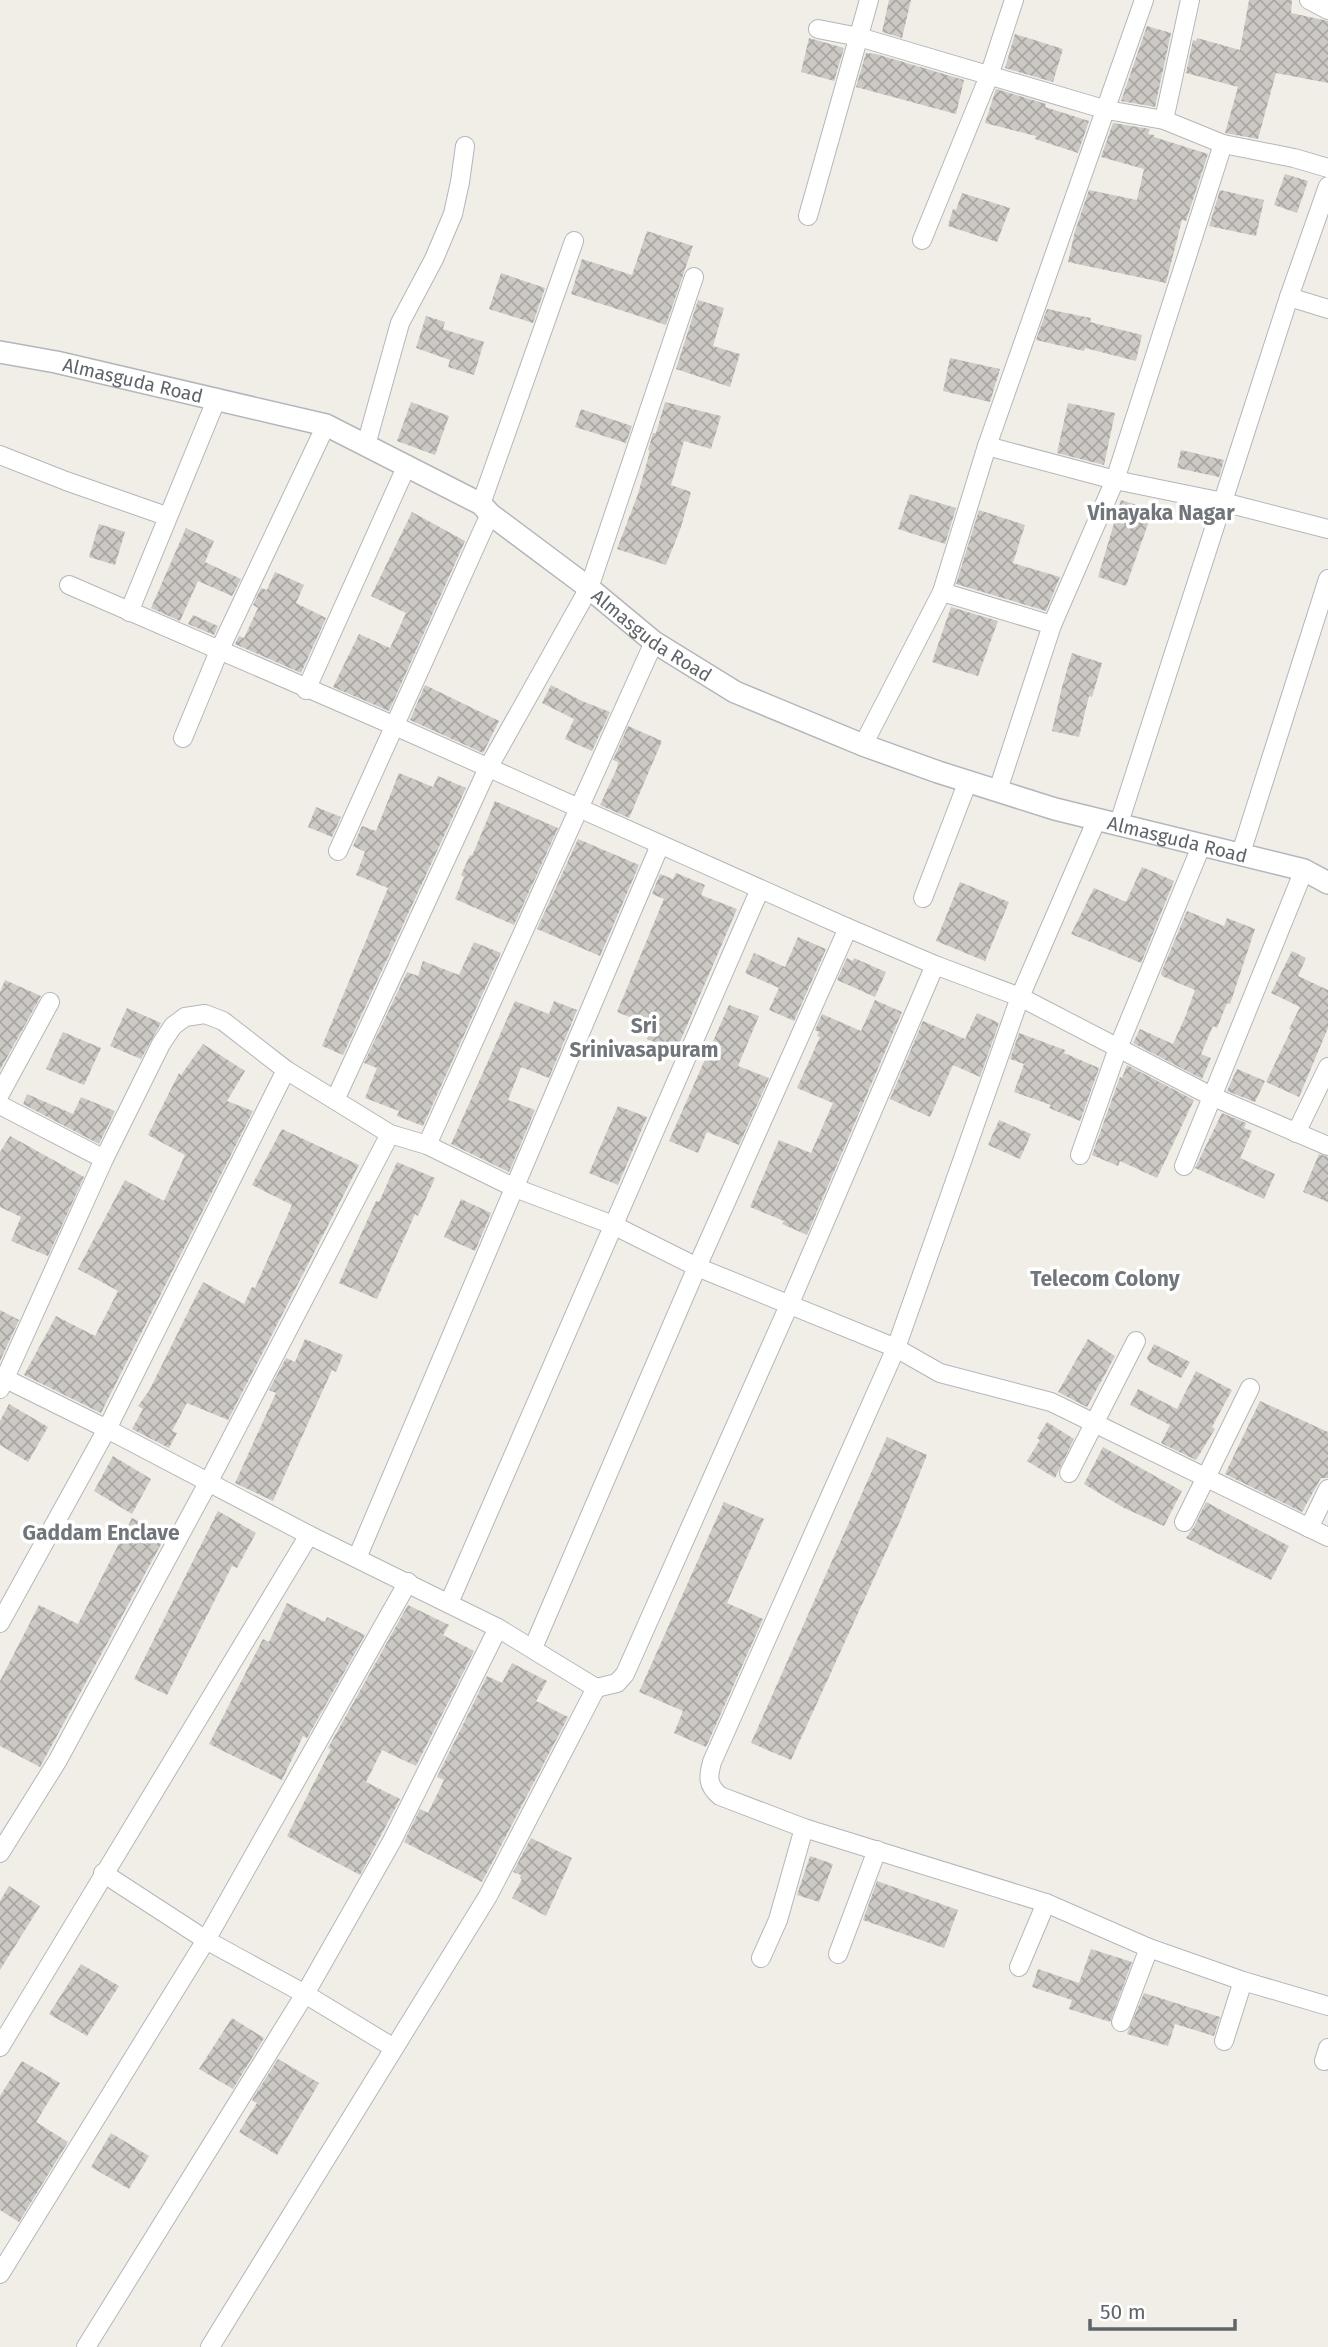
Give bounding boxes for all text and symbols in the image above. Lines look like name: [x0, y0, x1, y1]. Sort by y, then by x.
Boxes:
street label: Almasguda Road: [61, 353, 205, 407]
district label: Vinayaka Nagar: [1086, 500, 1235, 526]
street label: Almasguda Road: [587, 584, 716, 686]
street label: Almasguda Road: [1105, 811, 1250, 867]
district label: Sri Srinivasapuram: [570, 1013, 718, 1063]
district label: Telecom Colony: [1030, 1266, 1180, 1292]
district label: Gaddam Enclave: [22, 1520, 180, 1546]
scale bar: [1090, 2288, 1235, 2332]
text: 50 m: [1100, 2299, 1146, 2325]

